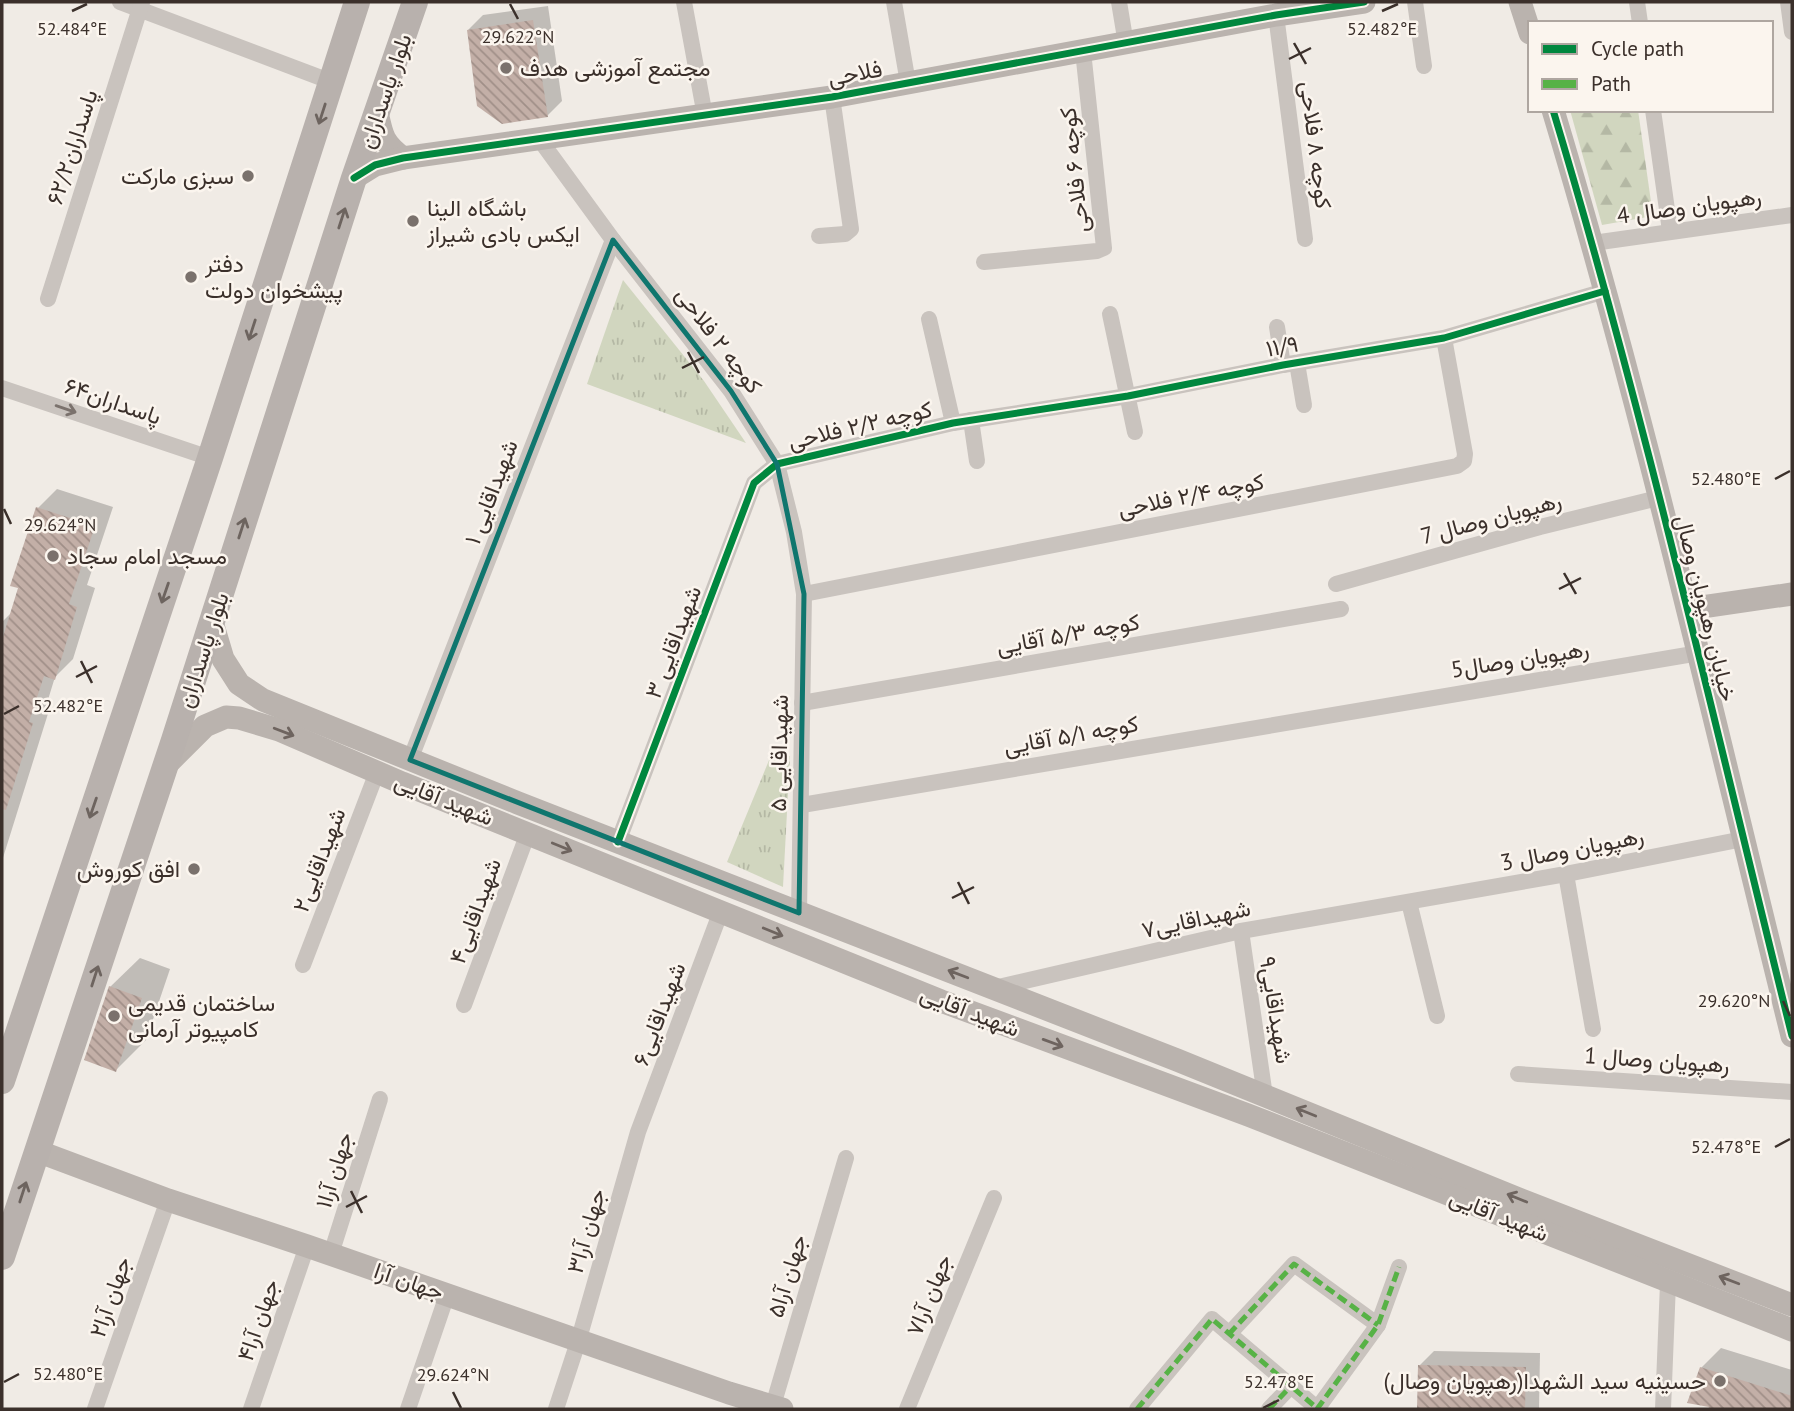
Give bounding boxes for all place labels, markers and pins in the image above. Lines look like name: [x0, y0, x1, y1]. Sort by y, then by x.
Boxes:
place label: مجتمع آموزشی هدف: [520, 53, 711, 84]
marker: مجتمع آموزشی هدف: [498, 60, 514, 76]
place label: سبزی مارکت: [121, 161, 234, 191]
marker: سبزی مارکت: [240, 168, 256, 184]
place label: باشگاه الینا ایکس بادی شیراز: [426, 193, 580, 249]
marker: باشگاه الینا ایکس بادی شیراز: [405, 213, 421, 229]
place label: دفتر پیشخوان دولت: [204, 249, 343, 306]
marker: دفتر پیشخوان دولت: [183, 269, 199, 285]
place label: مسجد امام سجاد: [67, 541, 227, 571]
marker: مسجد امام سجاد: [45, 548, 61, 564]
place label: افق کوروش: [77, 854, 180, 884]
marker: افق کوروش: [186, 861, 202, 877]
place label: ساختمان قدیمی کامپیوتر آرمانی: [128, 988, 275, 1045]
marker: ساختمان قدیمی کامپیوتر آرمانی: [106, 1008, 122, 1024]
place label: حسینیه سید الشهدا(رهپویان وصال): [1384, 1366, 1706, 1397]
marker: حسینیه سید الشهدا(رهپویان وصال): [1712, 1373, 1728, 1389]

